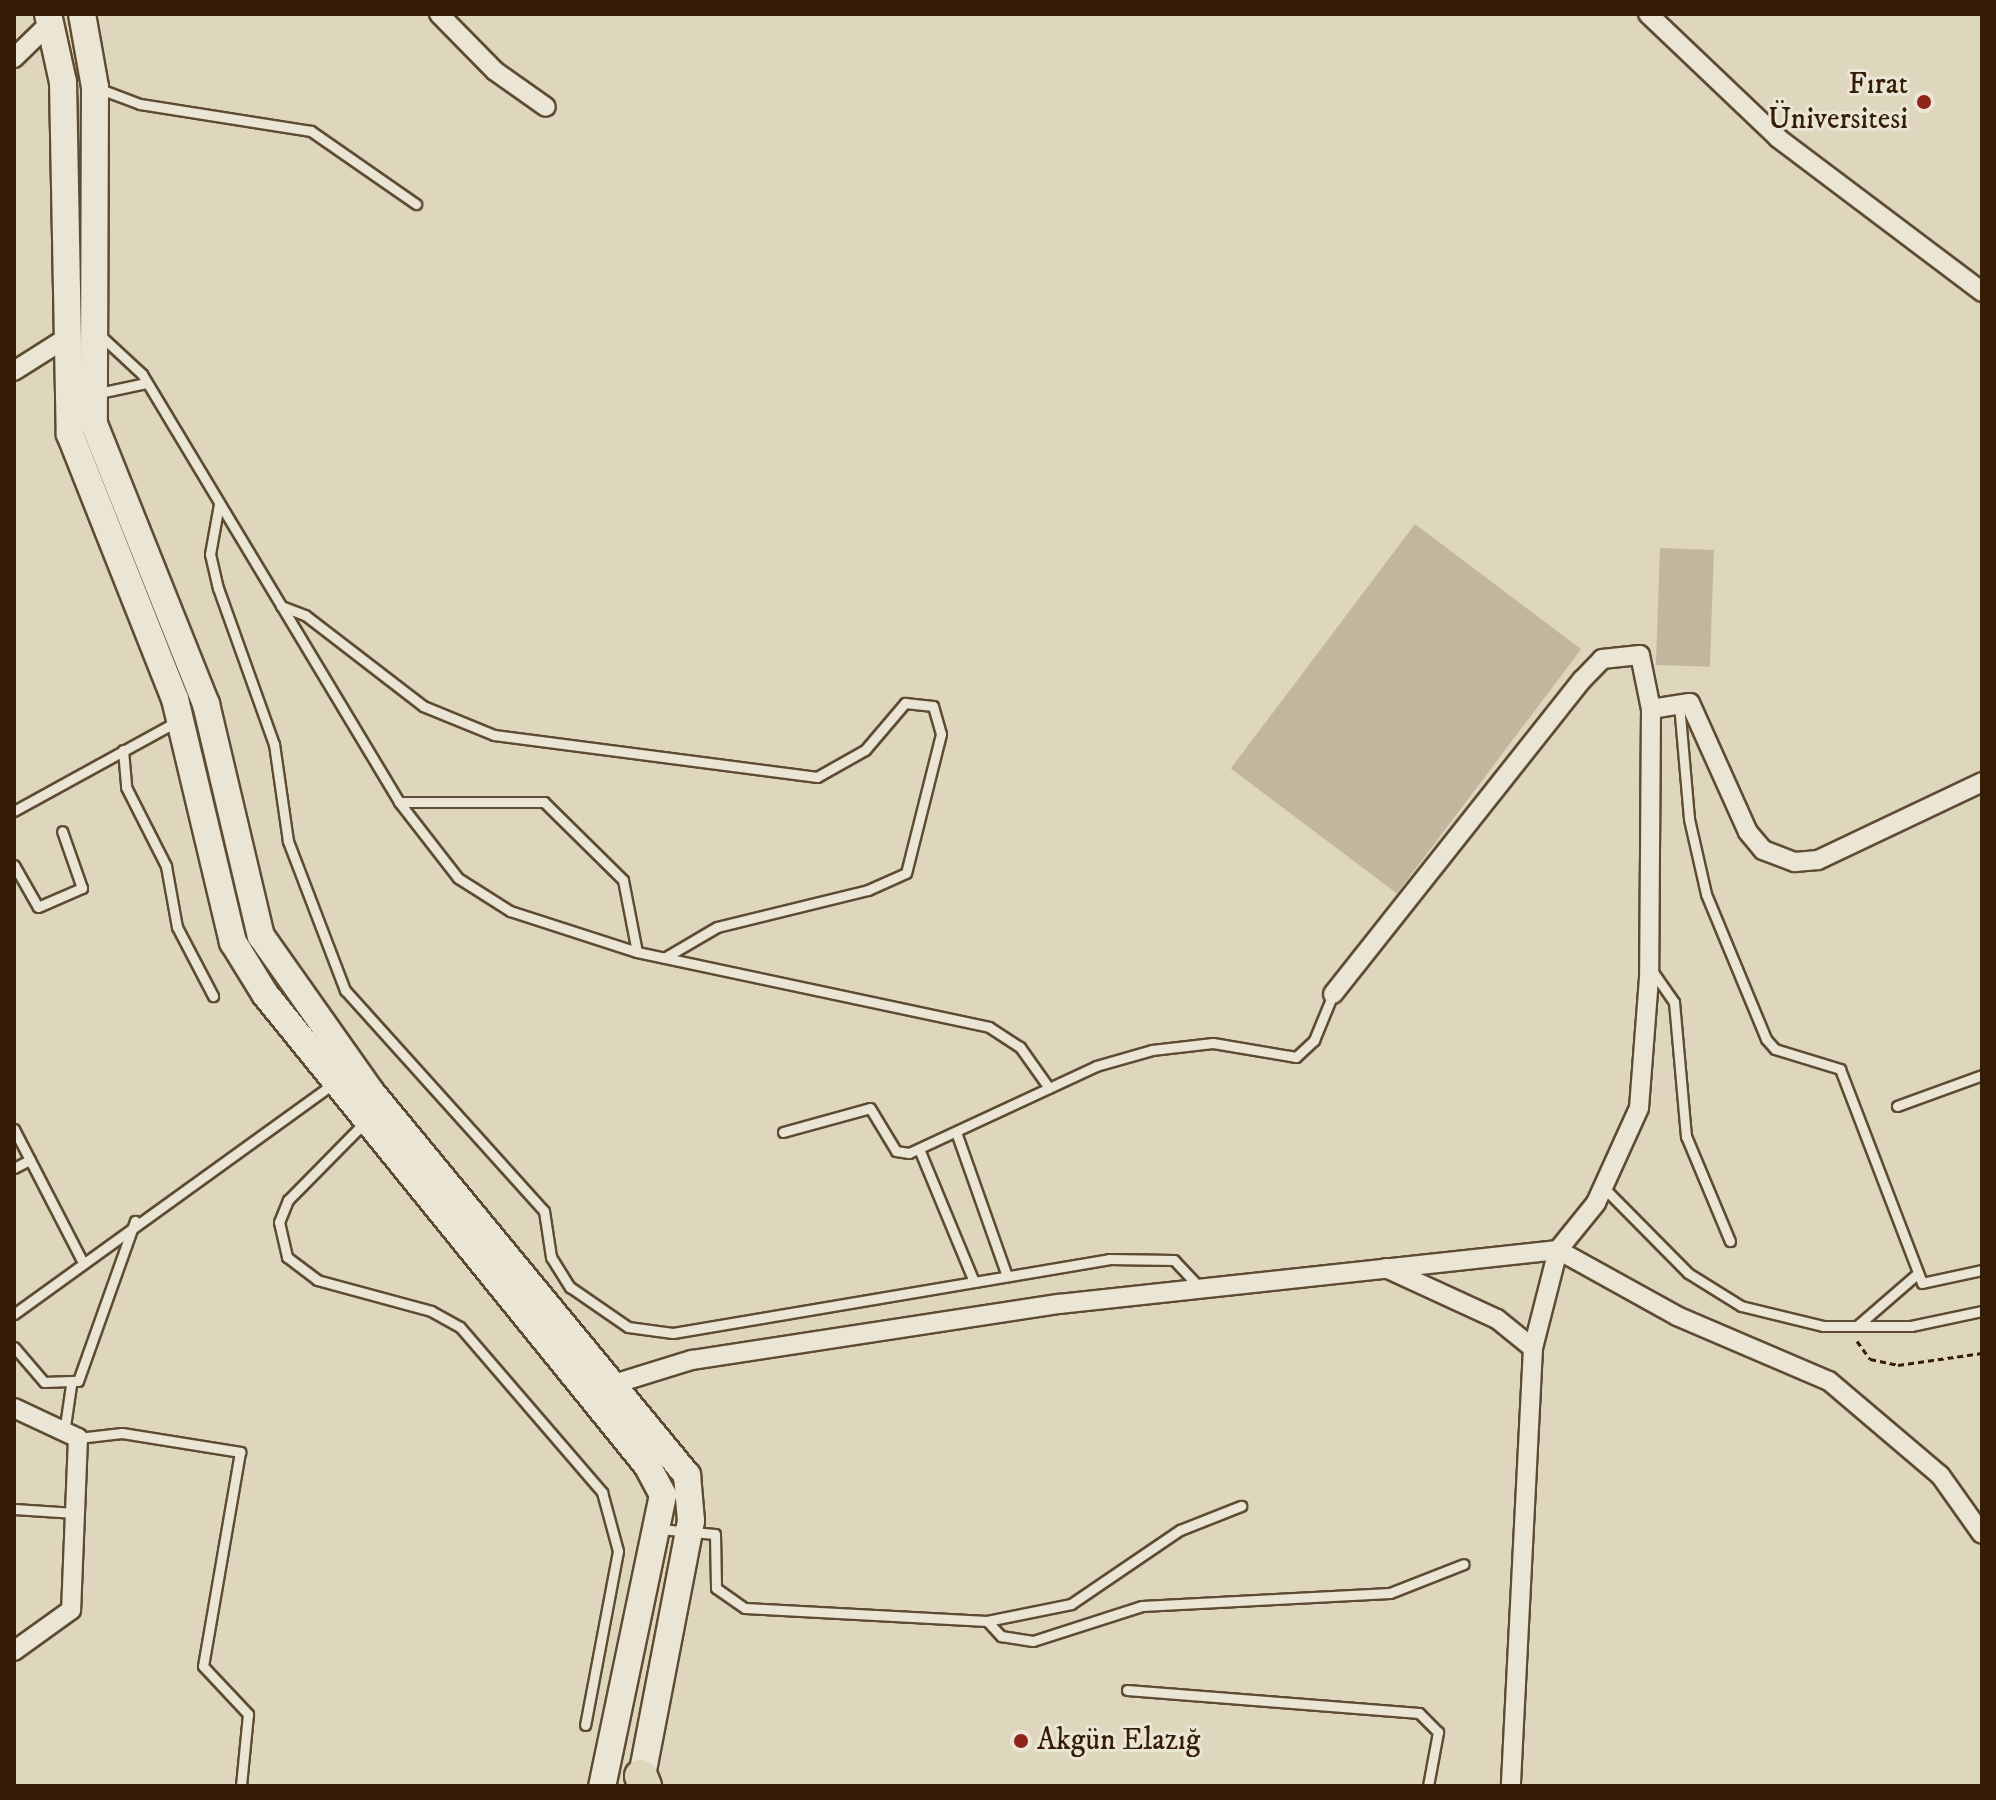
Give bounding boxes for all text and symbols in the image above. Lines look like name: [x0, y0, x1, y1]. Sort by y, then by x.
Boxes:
place label: Fırat Üniversitesi: [1768, 67, 1908, 138]
marker: Fırat Üniversitesi: [1915, 93, 1933, 111]
place label: Akgün Elazığ: [1037, 1723, 1200, 1759]
marker: Akgün Elazığ: [1012, 1732, 1030, 1750]

